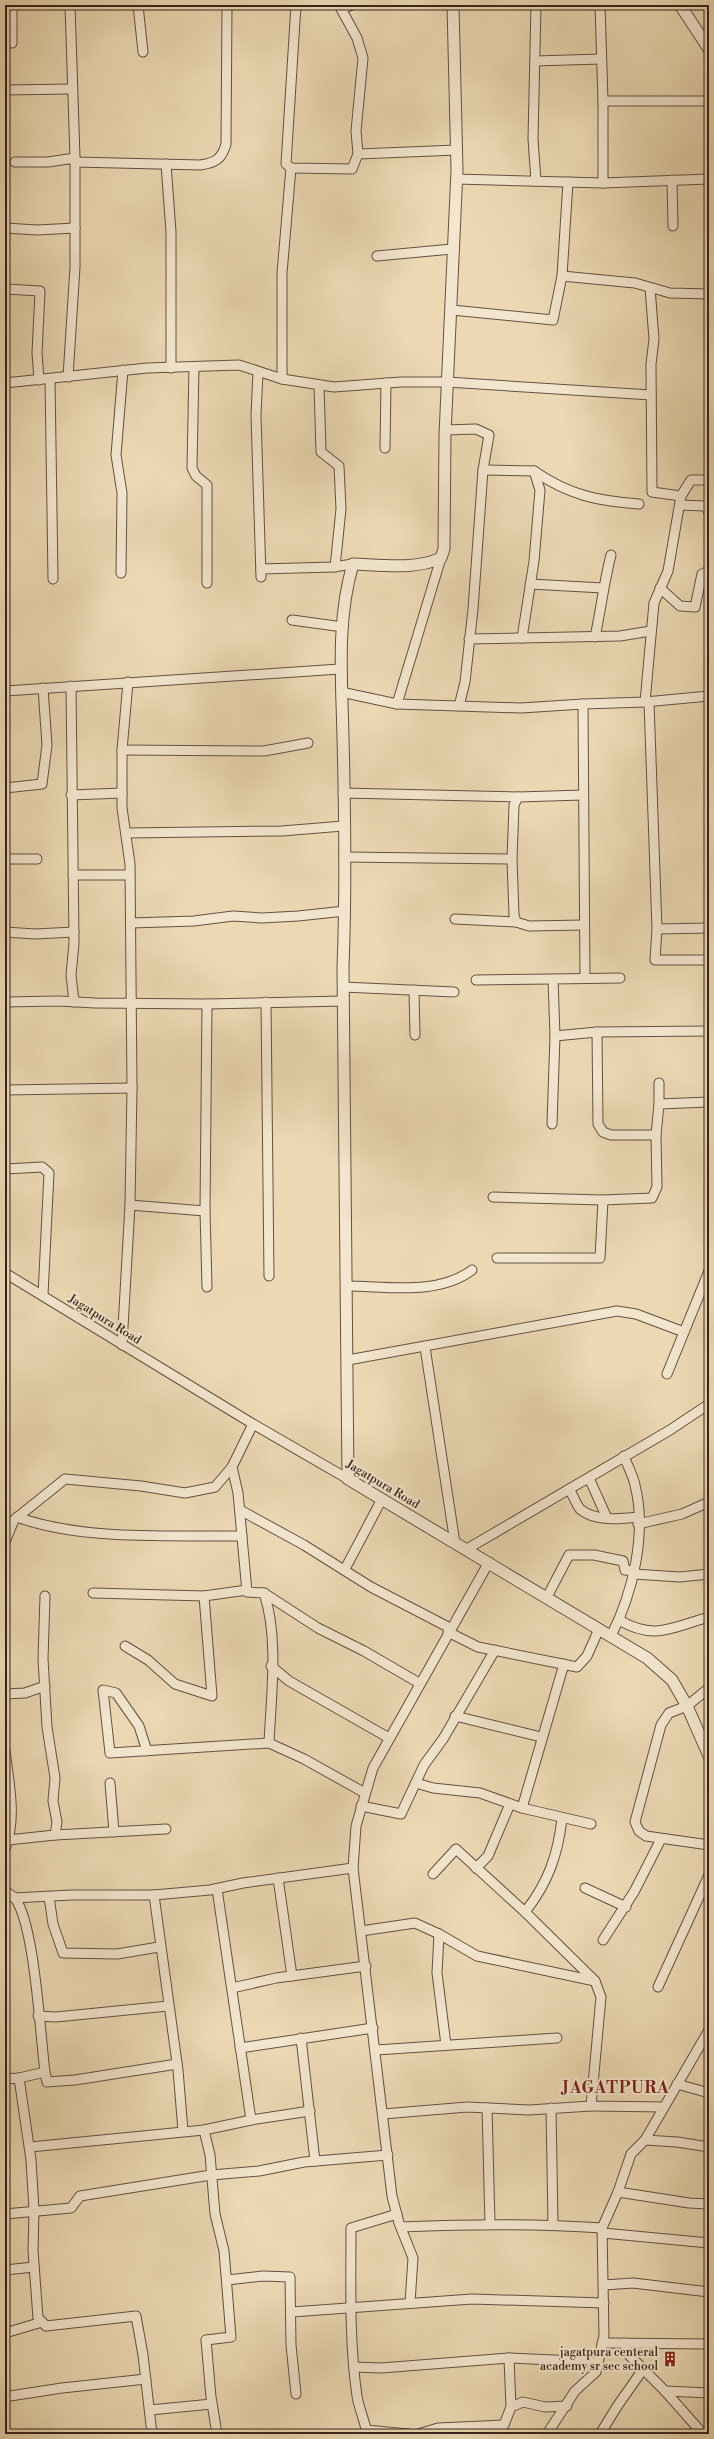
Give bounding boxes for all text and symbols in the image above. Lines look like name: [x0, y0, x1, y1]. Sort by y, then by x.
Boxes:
street label: Jagatpura Road: [65, 1291, 144, 1348]
street label: Jagatpura Road: [342, 1456, 422, 1512]
district label: JAGATPURA: [561, 2078, 669, 2098]
place label: jagatpura centeral academy sr sec school: [540, 2345, 658, 2374]
building icon: jagatpura centeral academy sr sec school: [661, 2350, 679, 2368]

